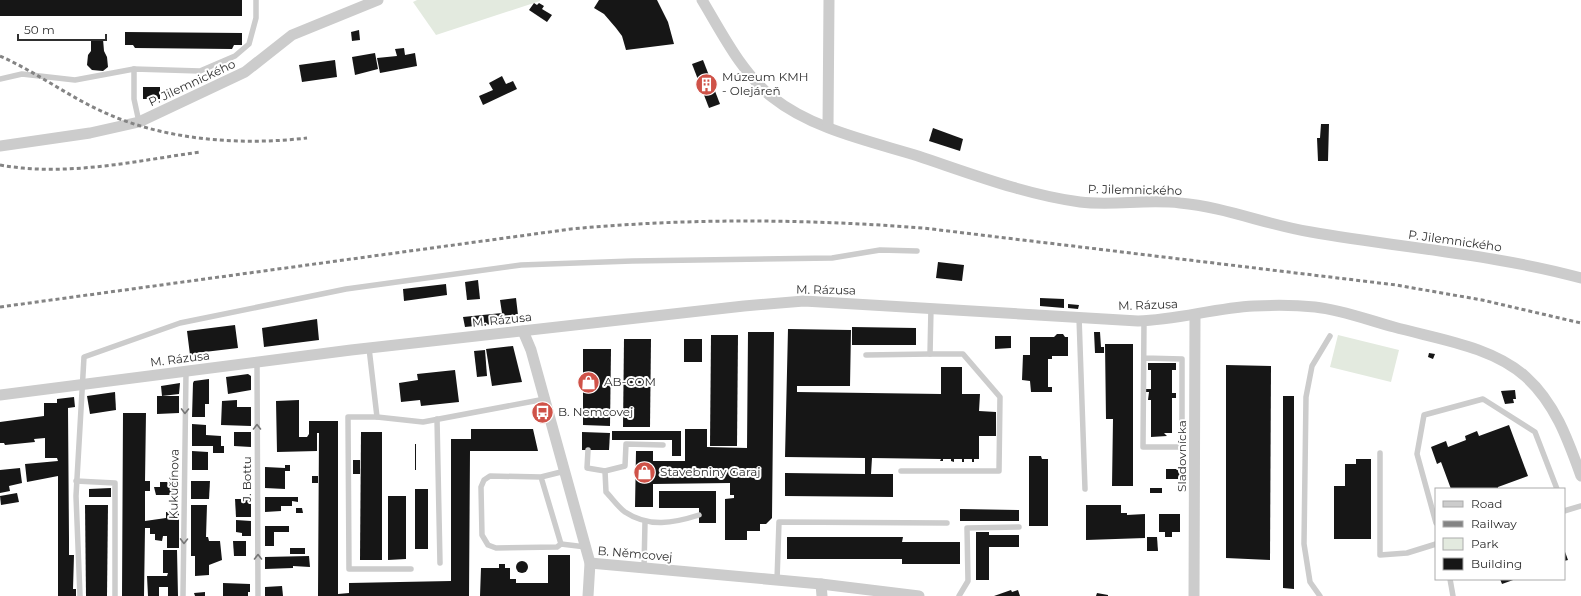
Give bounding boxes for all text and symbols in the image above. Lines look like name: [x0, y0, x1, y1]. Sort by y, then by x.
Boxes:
scale bar: [18, 16, 106, 42]
text: 50 m: [24, 22, 55, 37]
street label: P. Jilemnického: [146, 56, 238, 109]
place label: Múzeum KMH - Olejáreň: [722, 69, 809, 98]
building icon: Múzeum KMH - Olejáreň: [693, 71, 719, 97]
street label: P. Jilemnického: [1088, 181, 1182, 198]
street label: P. Jilemnického: [1407, 227, 1503, 254]
street label: M. Rázusa: [796, 281, 856, 298]
street label: M. Rázusa: [1118, 296, 1178, 313]
street label: M. Rázusa: [471, 309, 533, 330]
street label: M. Rázusa: [149, 347, 211, 370]
shop icon: AB-COM: [576, 369, 602, 395]
place label: AB-COM: [604, 374, 656, 389]
bus stop icon: B. Nemcovej: [530, 399, 556, 425]
place label: B. Nemcovej: [558, 404, 633, 419]
one-way arrow: [181, 408, 189, 414]
street label: Sladovnícka: [1174, 420, 1189, 492]
one-way arrow: [253, 424, 261, 430]
street label: Kukučínova: [165, 449, 182, 519]
street label: J. Bottu: [239, 456, 254, 503]
shop icon: Stavebniny Garaj: [631, 459, 657, 485]
place label: Stavebniny Garaj: [660, 464, 761, 479]
legend: [1435, 488, 1565, 580]
text: Road: [1471, 496, 1502, 511]
text: Railway: [1471, 516, 1517, 531]
text: Park: [1471, 536, 1499, 551]
one-way arrow: [180, 538, 188, 544]
street label: B. Němcovej: [597, 543, 673, 564]
one-way arrow: [254, 554, 262, 560]
text: Building: [1471, 556, 1522, 571]

